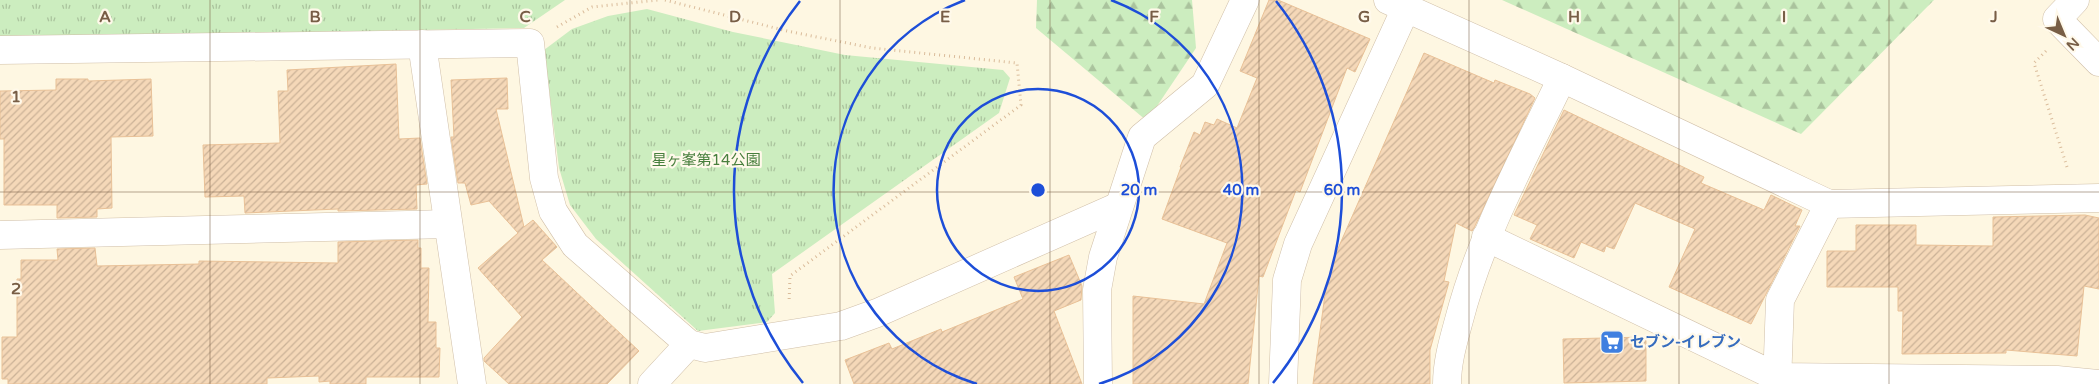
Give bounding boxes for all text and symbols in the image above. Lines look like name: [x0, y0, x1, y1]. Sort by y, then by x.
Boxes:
text: A: [99, 7, 111, 27]
text: B: [309, 7, 321, 27]
text: C: [519, 7, 531, 27]
text: D: [729, 7, 741, 27]
text: E: [940, 7, 950, 27]
text: F: [1149, 7, 1159, 27]
text: G: [1358, 7, 1370, 27]
text: H: [1568, 7, 1580, 27]
text: I: [1782, 7, 1786, 27]
text: J: [1989, 7, 1998, 27]
north arrow: [2039, 10, 2089, 60]
text: N: [2063, 34, 2083, 54]
text: 1: [11, 87, 21, 107]
park label: 星ヶ峯第14公園: [652, 151, 760, 169]
centre of rings: [1029, 181, 1047, 199]
text: 20 m: [1121, 181, 1157, 199]
text: 40 m: [1223, 181, 1259, 199]
text: 60 m: [1324, 181, 1360, 199]
text: 2: [11, 279, 21, 299]
supermarket icon: セブン-イレブン: [1599, 329, 1625, 355]
place label: セブン-イレブン: [1630, 333, 1741, 351]

